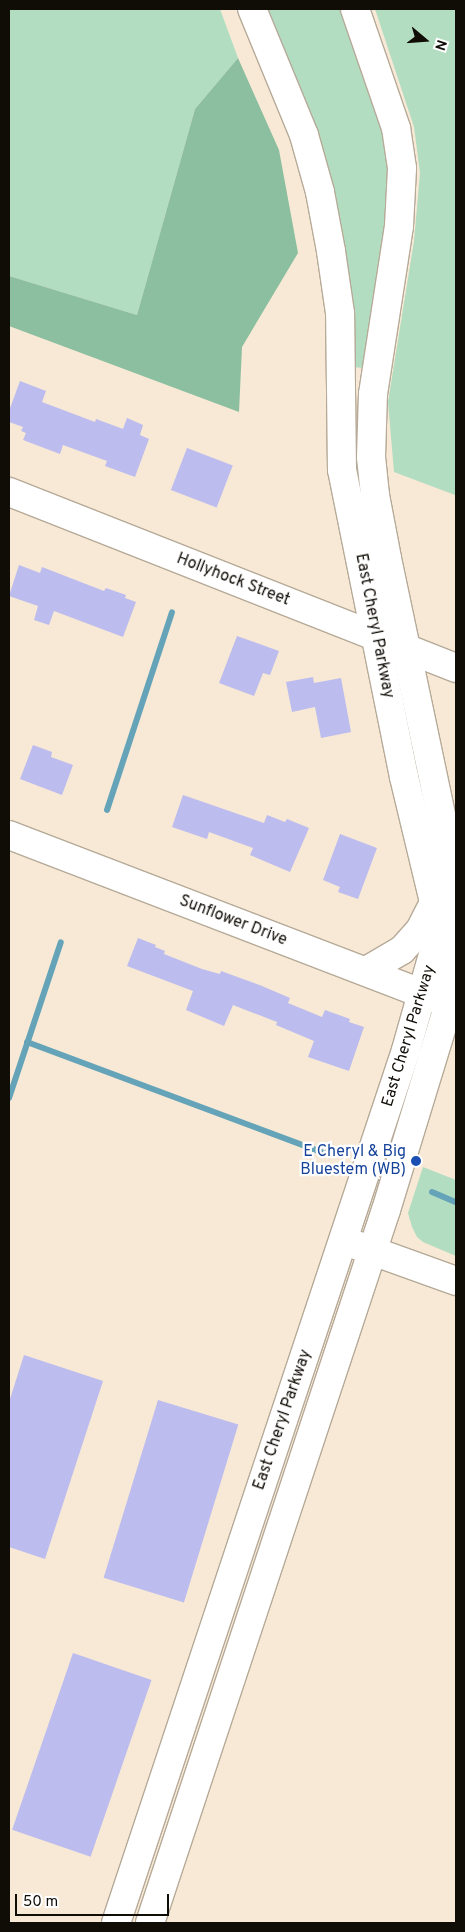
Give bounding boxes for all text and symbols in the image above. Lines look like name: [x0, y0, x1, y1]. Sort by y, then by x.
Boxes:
north arrow: [400, 15, 450, 65]
text: N: [430, 37, 449, 52]
street label: Hollyhock Street: [174, 550, 292, 610]
street label: East Cheryl Parkway: [351, 552, 397, 700]
street label: Sunflower Drive: [176, 892, 290, 950]
street label: East Cheryl Parkway: [378, 963, 440, 1109]
place label: E Cheryl & Big Bluestem (WB): [300, 1142, 406, 1180]
marker: E Cheryl & Big Bluestem (WB): [410, 1155, 422, 1167]
street label: East Cheryl Parkway: [250, 1347, 316, 1493]
scale bar: [18, 1884, 171, 1916]
text: 50 m: [23, 1893, 58, 1912]

